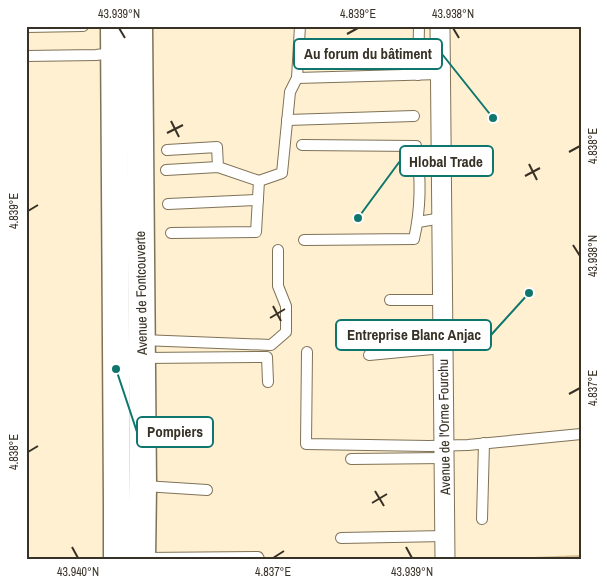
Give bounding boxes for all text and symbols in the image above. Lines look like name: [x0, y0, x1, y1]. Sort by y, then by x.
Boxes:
text: 43.939°N: [98, 6, 140, 22]
text: 4.839°E: [340, 6, 376, 22]
text: 43.938°N: [432, 6, 474, 22]
callout: Au forum du bâtiment: [294, 39, 442, 69]
text: Au forum du bâtiment: [304, 43, 432, 64]
text: 4.838°E: [585, 128, 601, 164]
callout: Hlobal Trade: [400, 146, 493, 176]
text: Hlobal Trade: [409, 151, 483, 172]
text: 4.839°E: [6, 193, 22, 229]
street label: Avenue de Fontcouverte: [131, 231, 151, 356]
text: 43.938°N: [585, 235, 601, 277]
callout: Entreprise Blanc Anjac: [336, 320, 491, 350]
text: Entreprise Blanc Anjac: [347, 324, 481, 345]
street label: Avenue de l'Orme Fourchu: [434, 359, 454, 496]
text: 4.837°E: [585, 370, 601, 406]
callout: Pompiers: [137, 417, 213, 447]
text: Pompiers: [147, 421, 203, 442]
text: 4.838°E: [6, 434, 22, 470]
text: 43.940°N: [57, 564, 99, 580]
text: 4.837°E: [255, 564, 291, 580]
text: 43.939°N: [391, 564, 433, 580]

